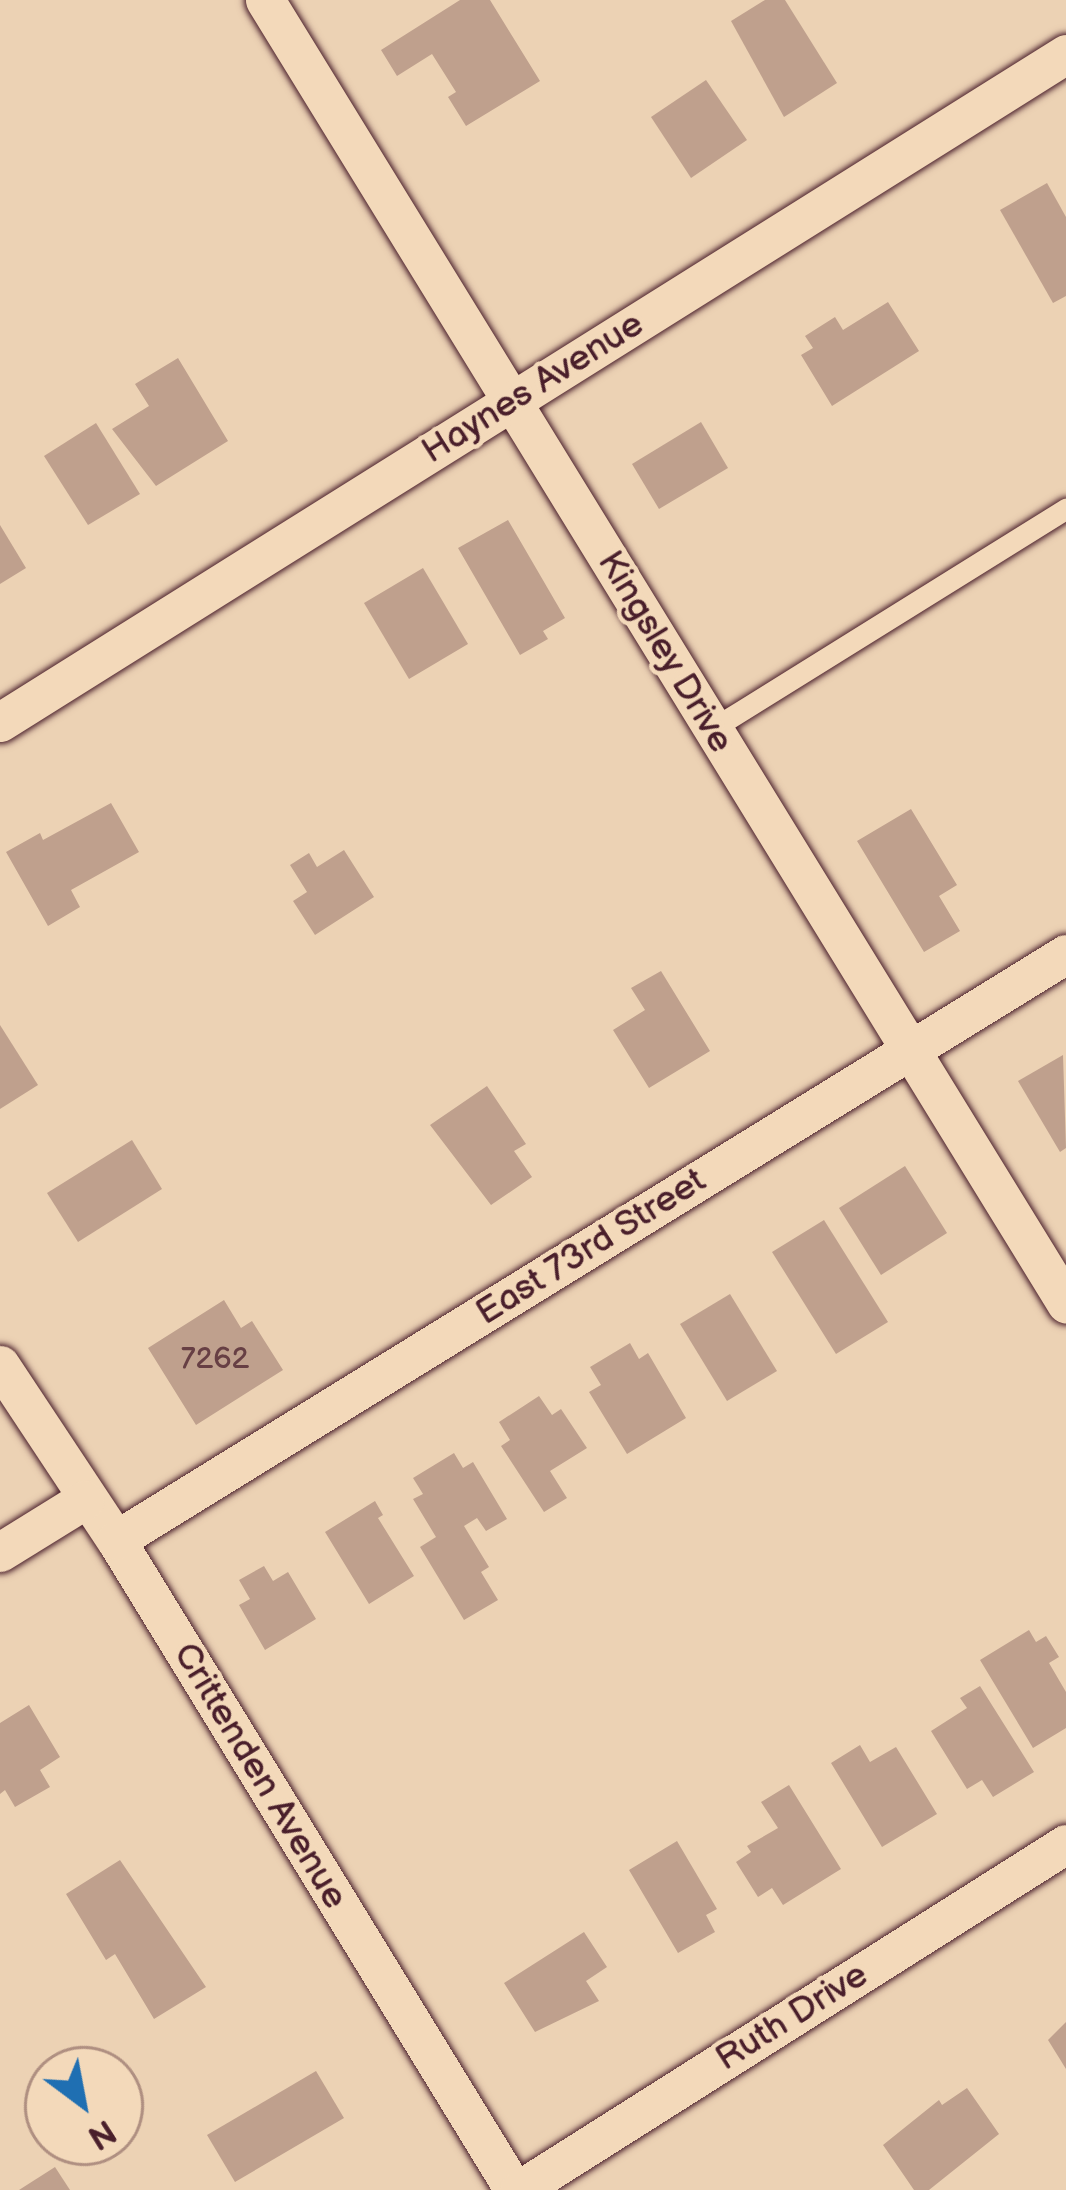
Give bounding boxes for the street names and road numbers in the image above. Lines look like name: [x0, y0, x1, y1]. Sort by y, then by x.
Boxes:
street label: Haynes Avenue: [414, 303, 652, 473]
street label: Kingsley Drive: [587, 542, 743, 762]
street label: East 73rd Street: [468, 1159, 714, 1335]
street label: Crittenden Avenue: [164, 1635, 356, 1917]
street label: Ruth Drive: [708, 1953, 876, 2081]

